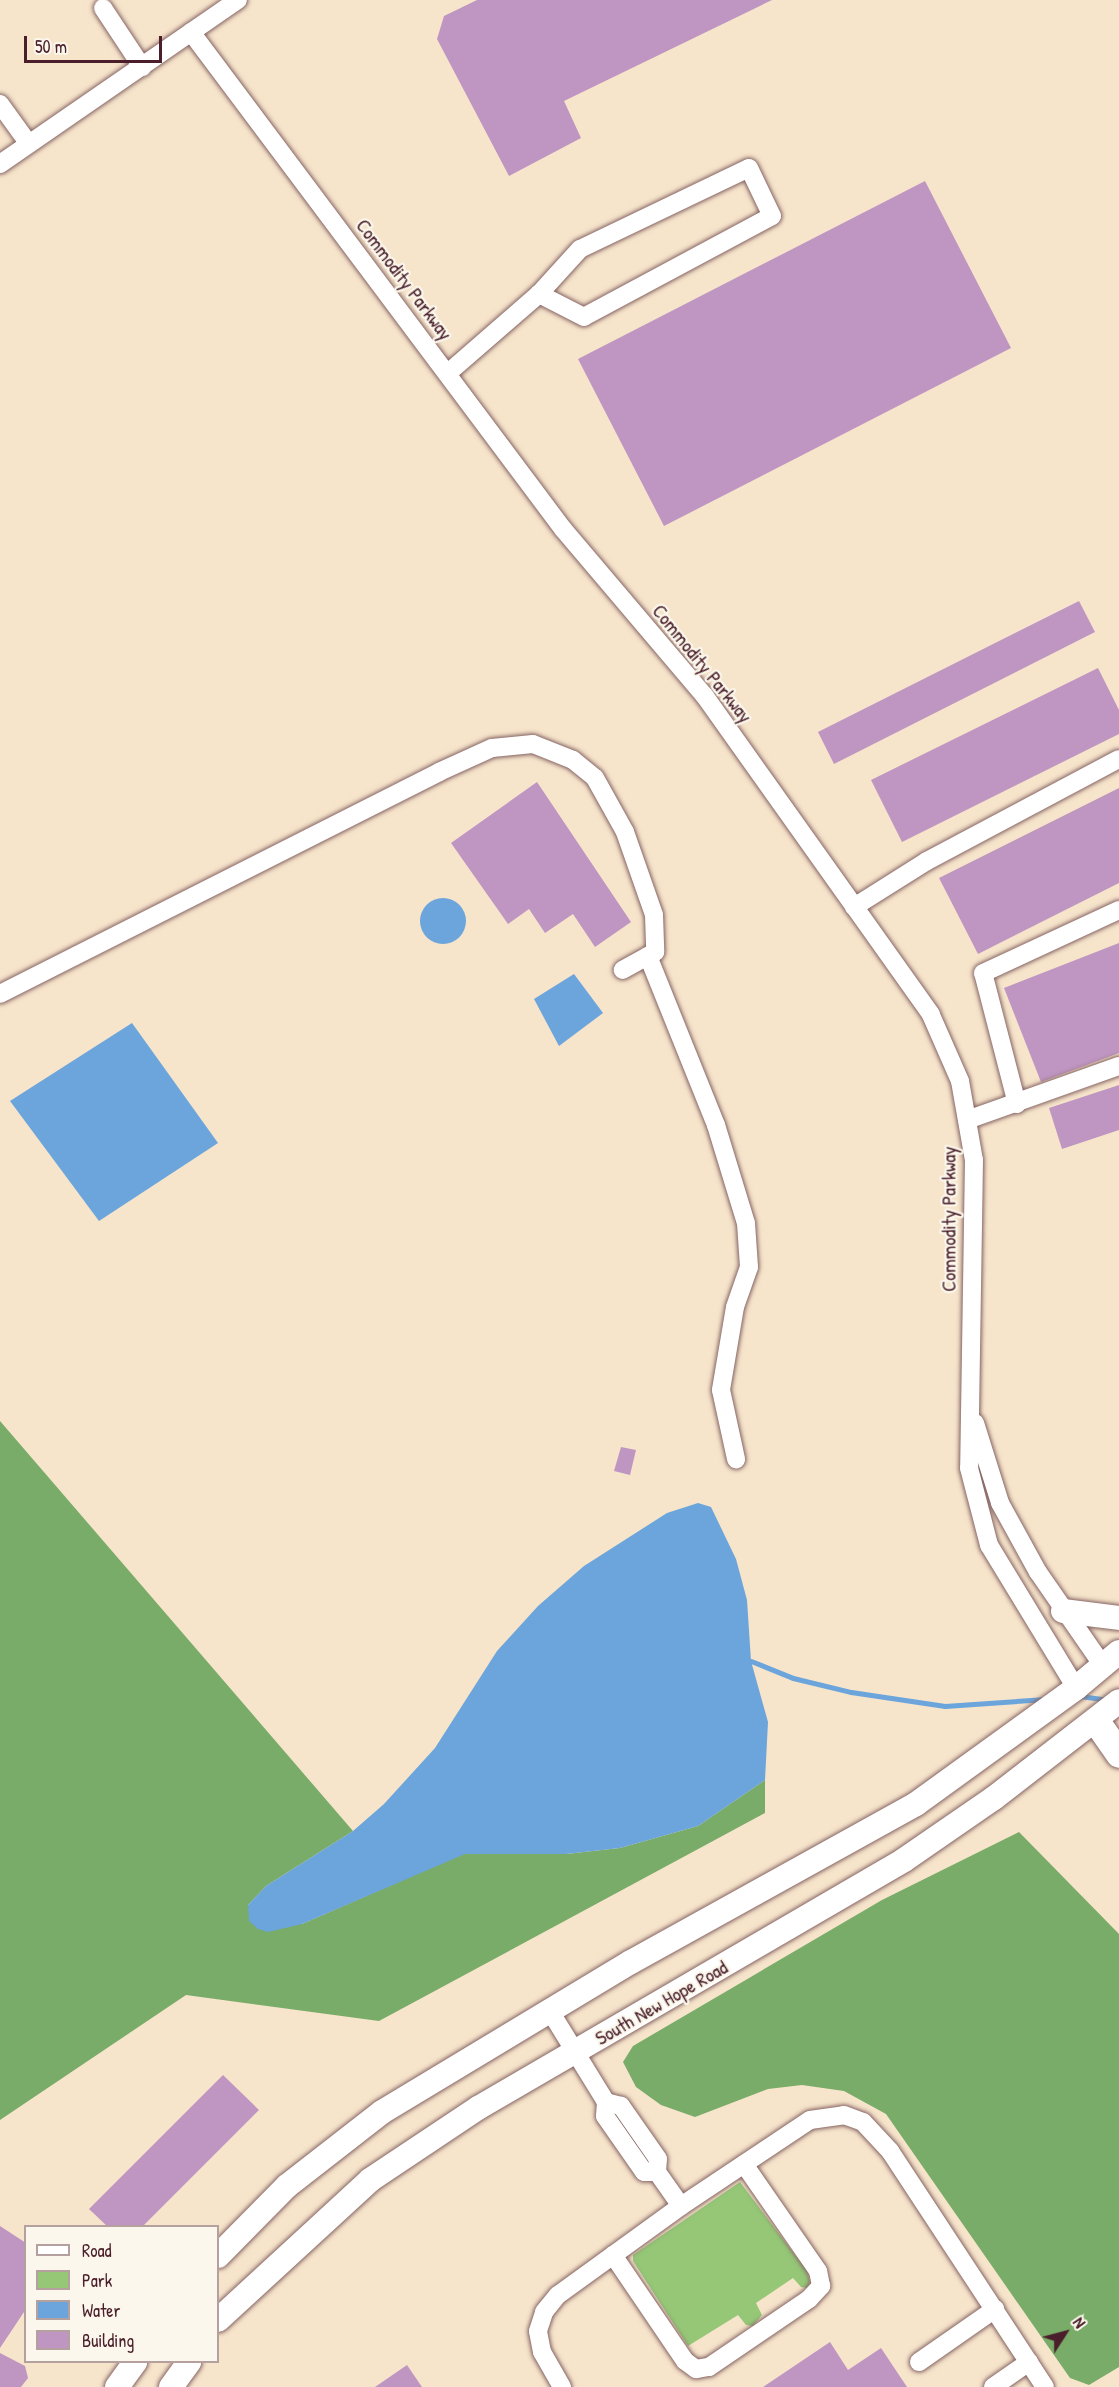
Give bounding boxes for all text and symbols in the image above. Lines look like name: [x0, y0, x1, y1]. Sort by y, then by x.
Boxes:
scale bar: [27, 24, 165, 62]
text: 50 m: [35, 34, 67, 59]
street label: Commodity Parkway: [352, 214, 458, 344]
street label: Commodity Parkway: [648, 599, 758, 727]
street label: Commodity Parkway: [936, 1146, 960, 1292]
street label: South New Hope Road: [591, 1954, 731, 2050]
legend: [24, 2225, 219, 2363]
text: Road: [82, 2238, 112, 2263]
text: Park: [82, 2268, 112, 2293]
text: Water: [82, 2298, 120, 2323]
north arrow: [1035, 2303, 1095, 2363]
text: N: [1068, 2313, 1091, 2332]
text: Building: [82, 2328, 134, 2353]

